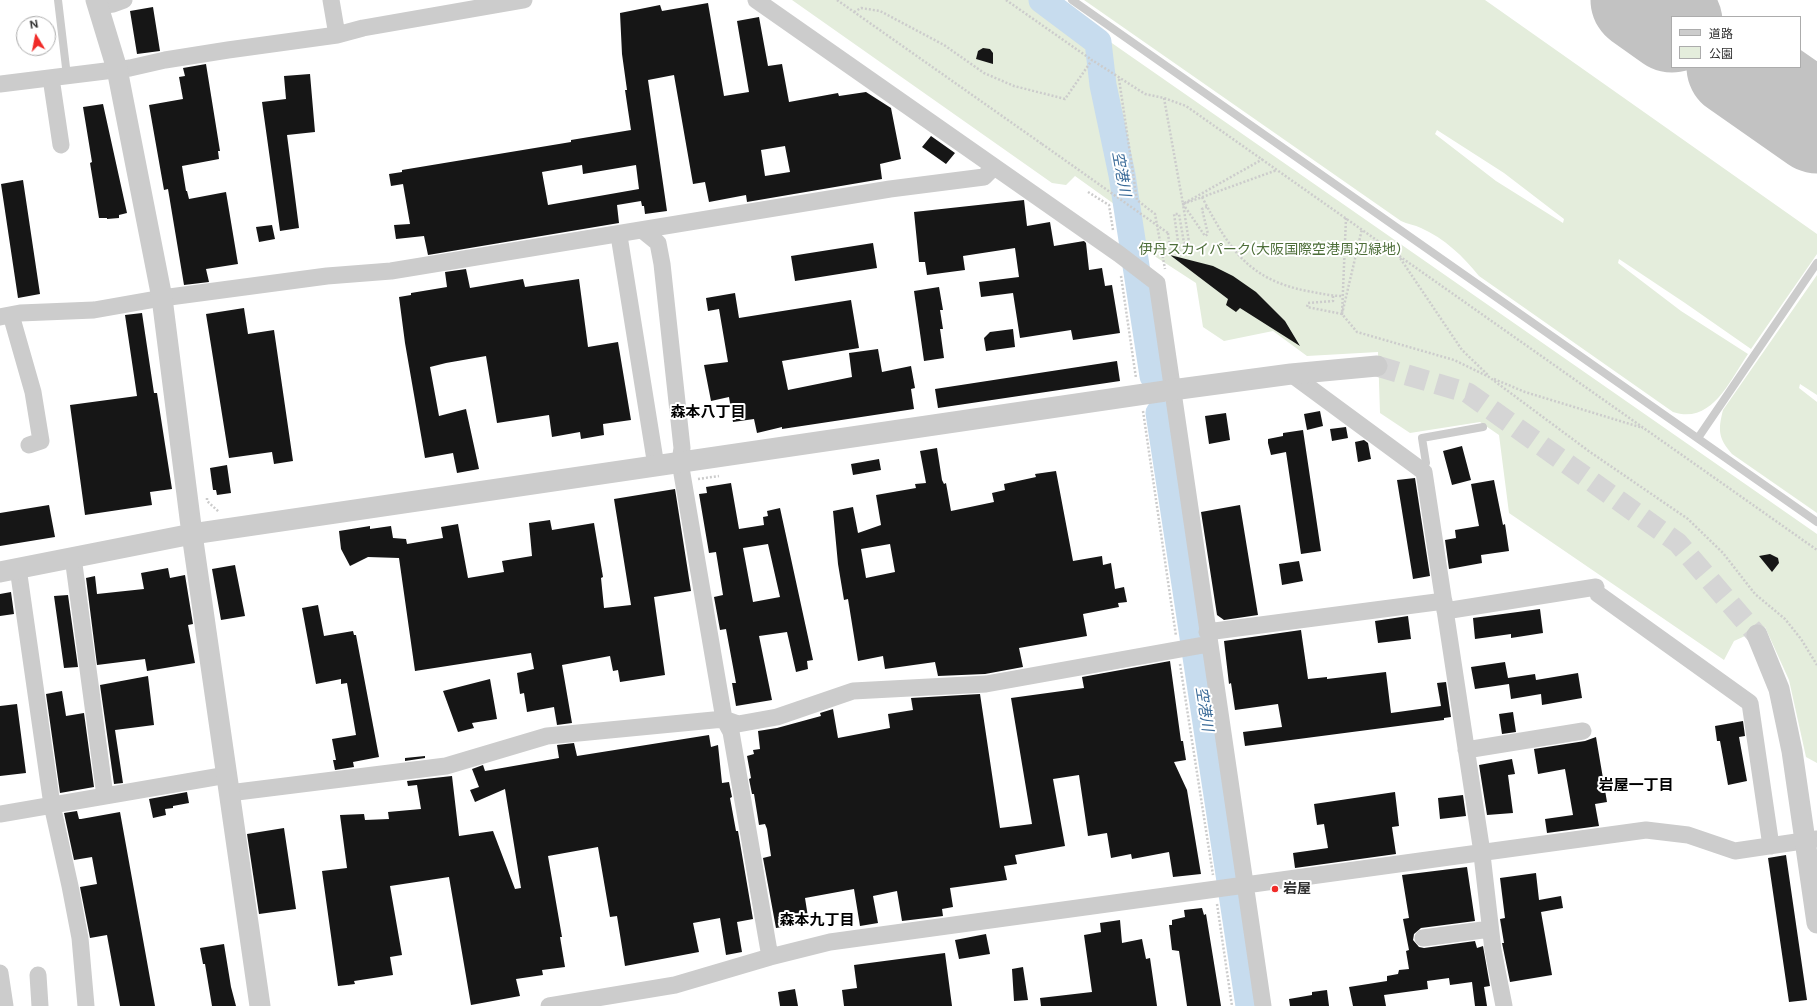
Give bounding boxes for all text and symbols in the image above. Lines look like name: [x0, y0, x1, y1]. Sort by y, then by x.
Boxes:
north arrow: [16, 16, 56, 56]
legend: [1671, 16, 1801, 68]
text: N: [29, 18, 39, 32]
text: 道路: [1709, 27, 1733, 41]
text: 公園: [1709, 47, 1733, 61]
water label: 空港川: [1108, 150, 1134, 198]
park label: 伊丹スカイパーク(大阪国際空港周辺緑地): [1139, 242, 1401, 258]
district label: 森本八丁目: [671, 404, 745, 422]
water label: 空港川: [1192, 685, 1216, 733]
district label: 岩屋一丁目: [1599, 777, 1673, 795]
place label: 岩屋: [1283, 881, 1311, 897]
marker: 岩屋: [1270, 884, 1280, 894]
district label: 森本九丁目: [780, 912, 854, 930]

